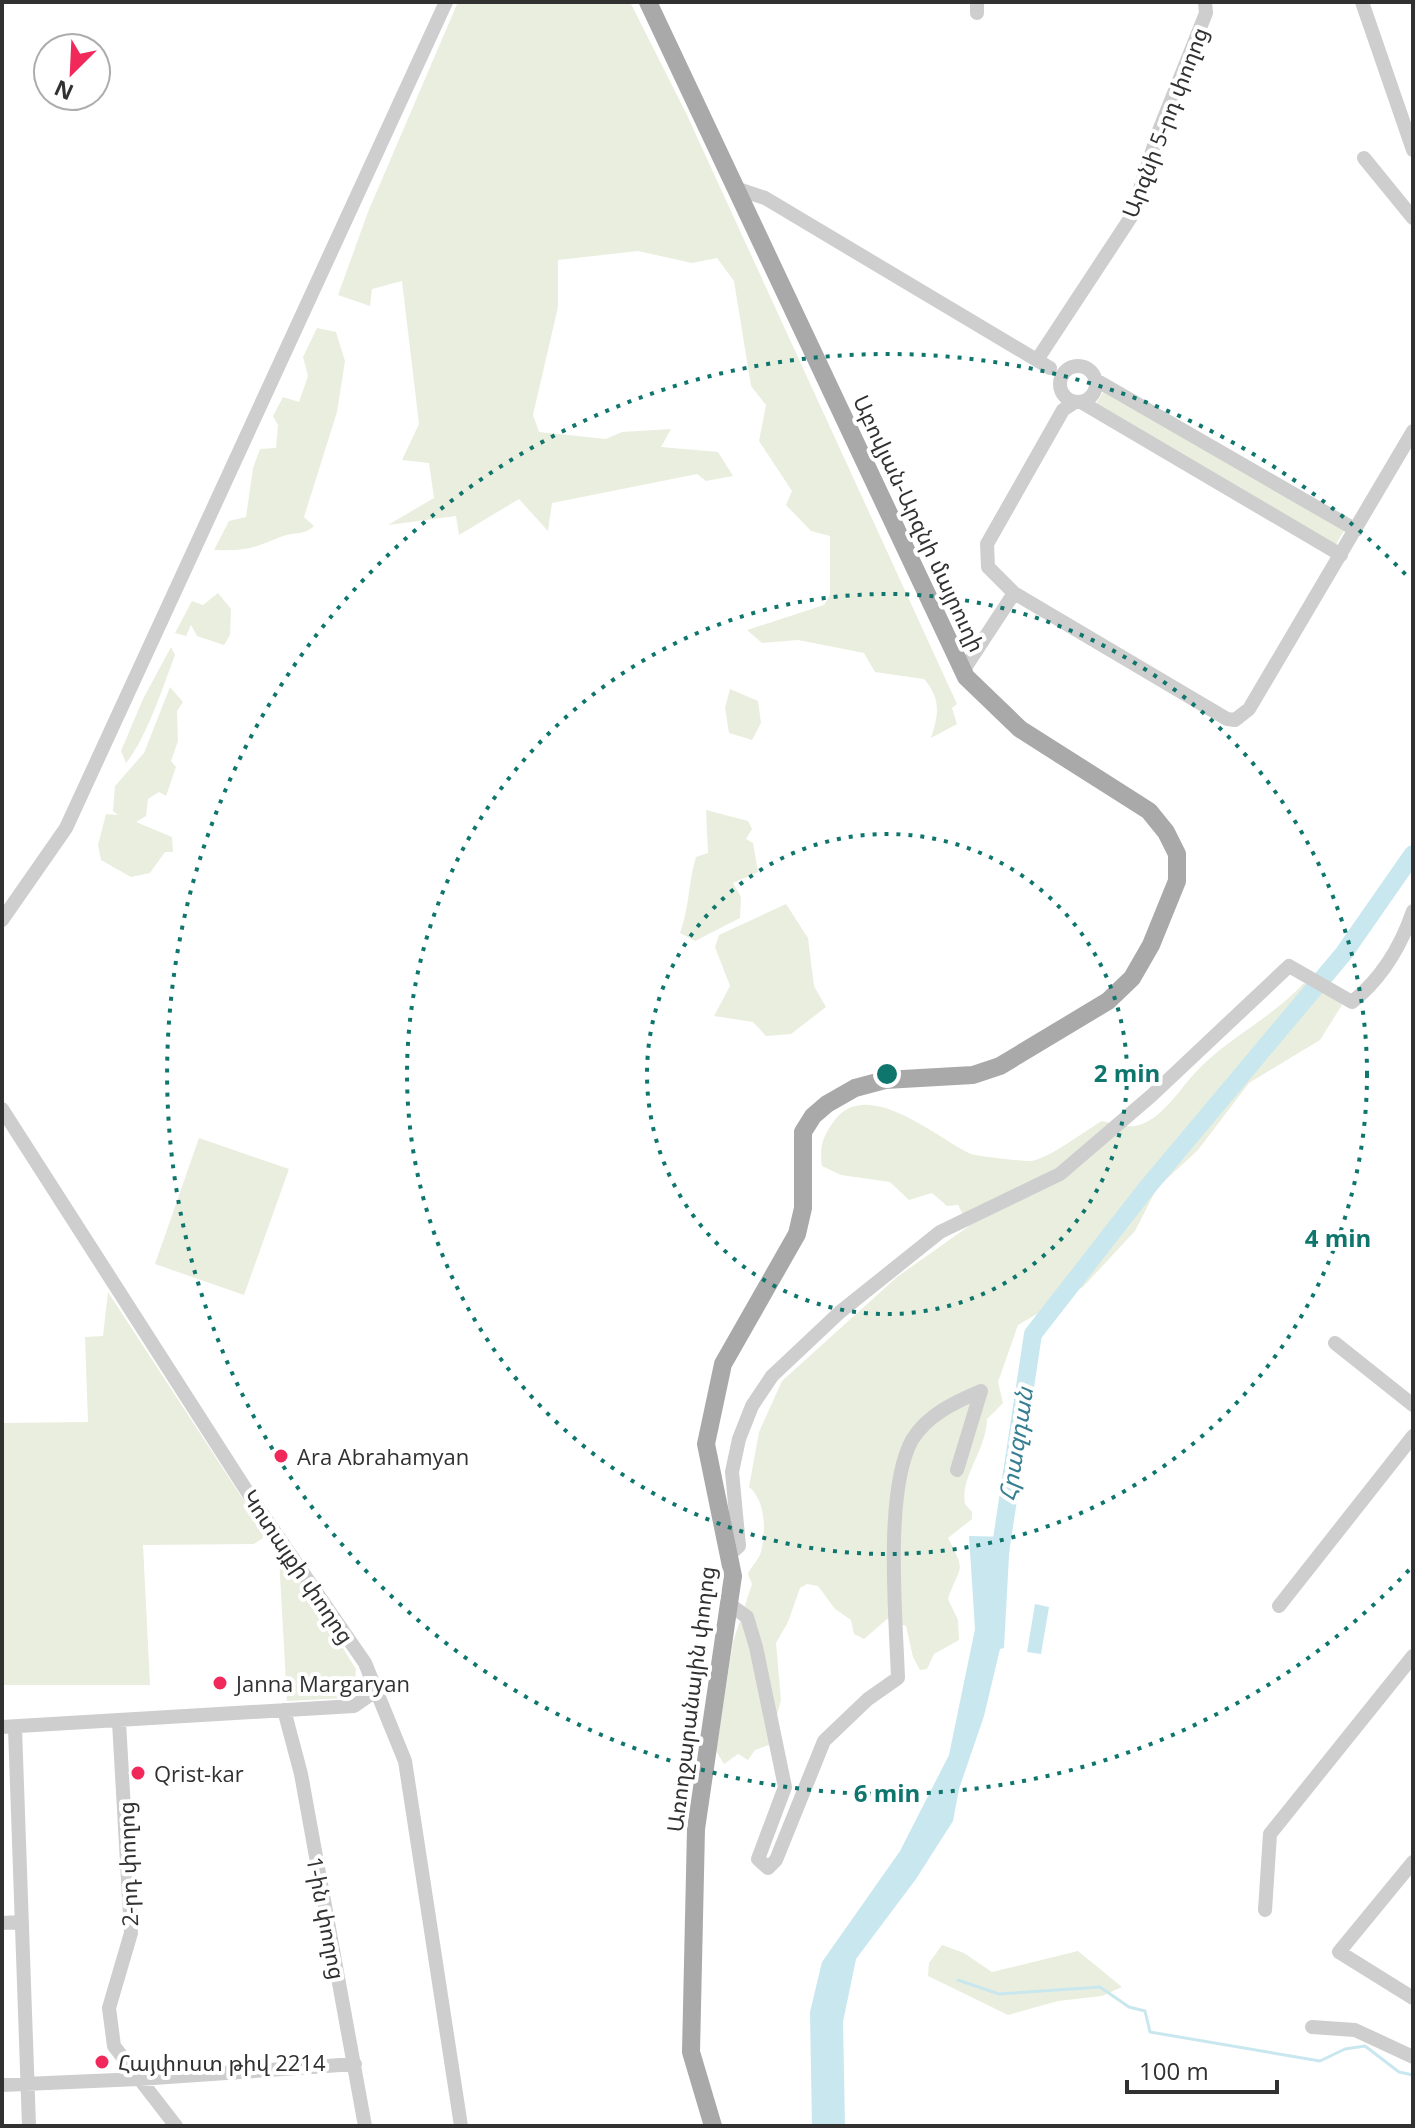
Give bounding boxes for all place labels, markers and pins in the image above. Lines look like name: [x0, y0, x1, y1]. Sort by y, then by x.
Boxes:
centre of rings: [873, 1060, 901, 1088]
place label: Ara Abrahamyan: [297, 1441, 469, 1471]
marker: Ara Abrahamyan: [272, 1447, 290, 1465]
place label: Janna Margaryan: [234, 1668, 410, 1698]
marker: Janna Margaryan: [211, 1674, 229, 1692]
place label: Qrist-kar: [154, 1758, 244, 1788]
marker: Qrist-kar: [129, 1764, 147, 1782]
place label: Հայփոստ թիվ 2214: [118, 2047, 326, 2077]
marker: Հայփոստ թիվ 2214: [93, 2053, 111, 2071]

